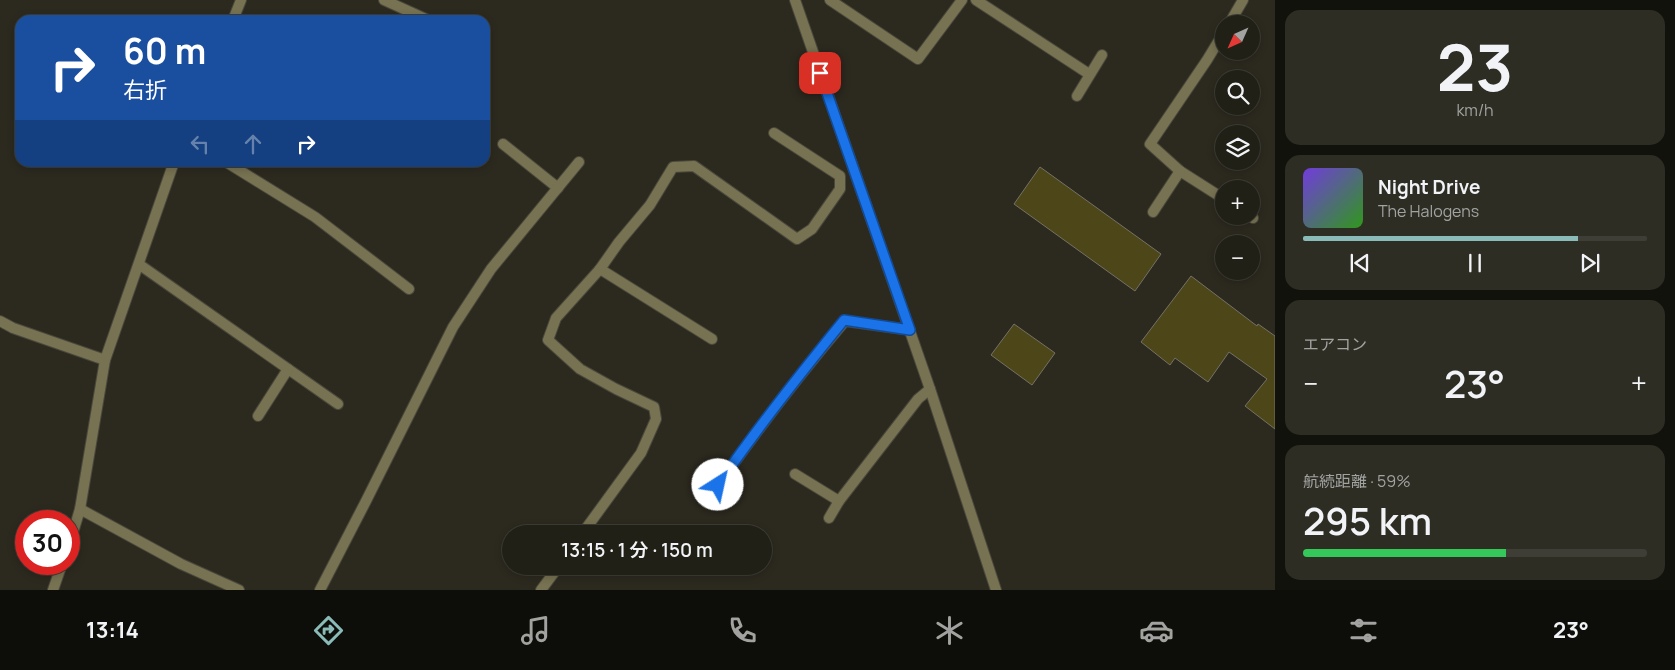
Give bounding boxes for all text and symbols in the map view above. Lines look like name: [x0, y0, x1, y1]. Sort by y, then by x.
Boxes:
north arrow: [1215, 15, 1260, 60]
map controls: [1215, 15, 1260, 280]
text: 23: [1437, 22, 1513, 111]
text: 60 m: [123, 27, 206, 75]
icon: right: [40, 35, 105, 100]
pin: [799, 52, 841, 94]
icon: arrive: [806, 59, 834, 87]
button: search: [1215, 70, 1260, 115]
text: 右折: [123, 75, 167, 105]
text: km/h: [1456, 99, 1494, 121]
button: layers: [1215, 125, 1260, 170]
icon: left: [186, 130, 214, 158]
icon: ahead: [239, 130, 267, 158]
icon: right: [292, 130, 320, 158]
text: Night Drive: [1378, 174, 1480, 200]
button: +: [1215, 180, 1260, 225]
text: The Halogens: [1378, 200, 1479, 222]
button: −: [1215, 235, 1260, 280]
icon: previous: [1346, 249, 1374, 277]
icon: pause: [1461, 249, 1489, 277]
icon: next: [1576, 249, 1604, 277]
text: エアコン: [1303, 333, 1367, 355]
text: 23°: [1444, 357, 1505, 409]
text: −: [1303, 364, 1318, 402]
text: +: [1631, 364, 1647, 402]
position arrow: [691, 458, 743, 510]
text: 航続距離 · 59%: [1303, 470, 1411, 492]
text: 295 km: [1303, 494, 1432, 546]
speed limit sign: 30: [15, 510, 80, 575]
text: 13:15 · 1 分 · 150 m: [561, 537, 713, 563]
icon: directions: [311, 613, 346, 648]
icon: music: [518, 613, 553, 648]
icon: phone: [725, 613, 760, 648]
icon: climate: [932, 613, 967, 648]
icon: car: [1139, 613, 1174, 648]
icon: filters: [1346, 613, 1381, 648]
text: 13:14: [86, 615, 139, 645]
text: 23°: [1553, 615, 1589, 645]

